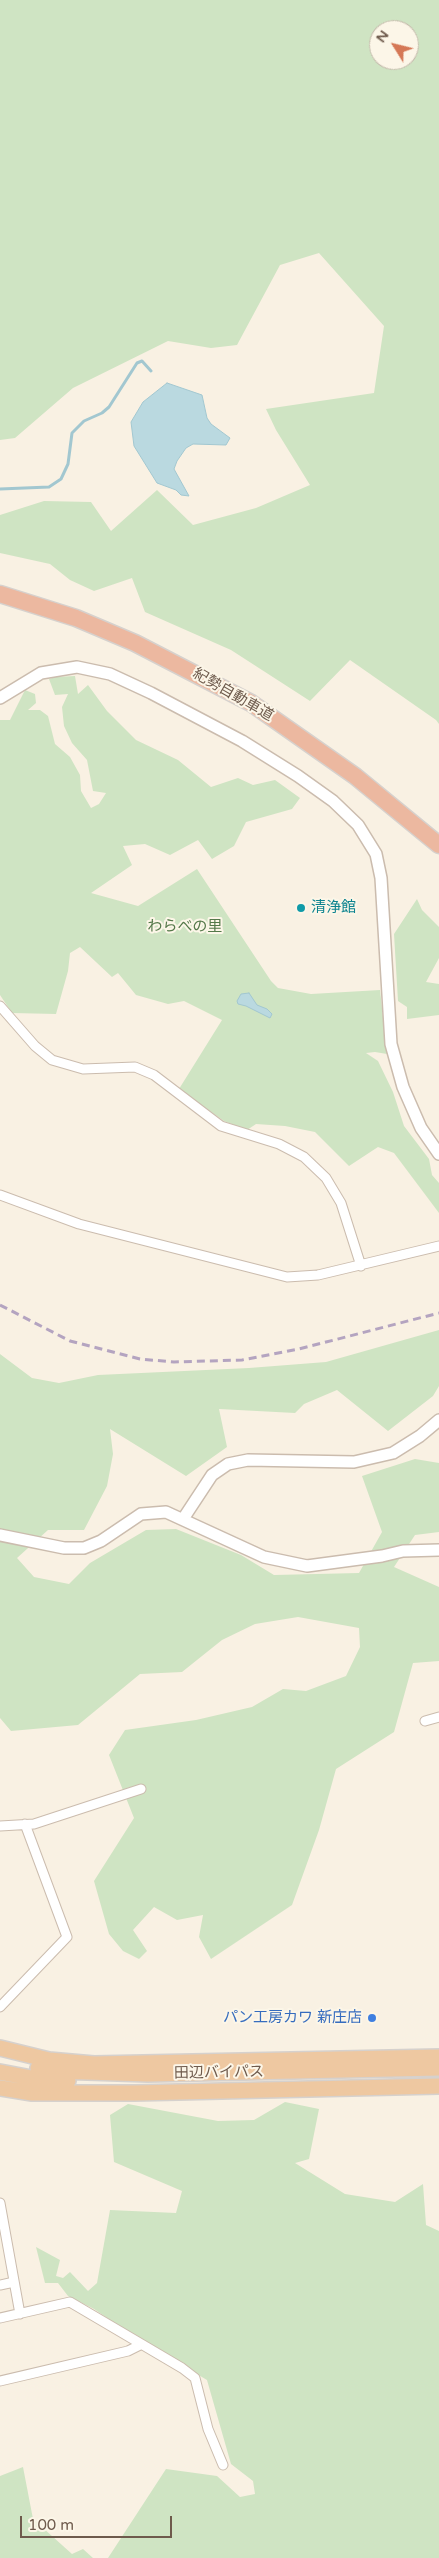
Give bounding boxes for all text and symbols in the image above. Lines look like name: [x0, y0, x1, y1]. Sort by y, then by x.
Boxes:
north arrow: [369, 20, 419, 70]
text: N: [372, 27, 392, 46]
street label: 紀勢自動車道: [190, 665, 276, 725]
place label: 清浄館: [311, 899, 356, 917]
marker: 清浄館: [295, 902, 307, 914]
park label: わらべの里: [148, 918, 222, 936]
place label: パン工房カワ 新庄店: [223, 2009, 362, 2027]
marker: パン工房カワ 新庄店: [366, 2012, 378, 2024]
street label: 田辺バイパス: [174, 2063, 264, 2083]
scale bar: [22, 2506, 175, 2538]
text: 100 m: [28, 2516, 74, 2534]

